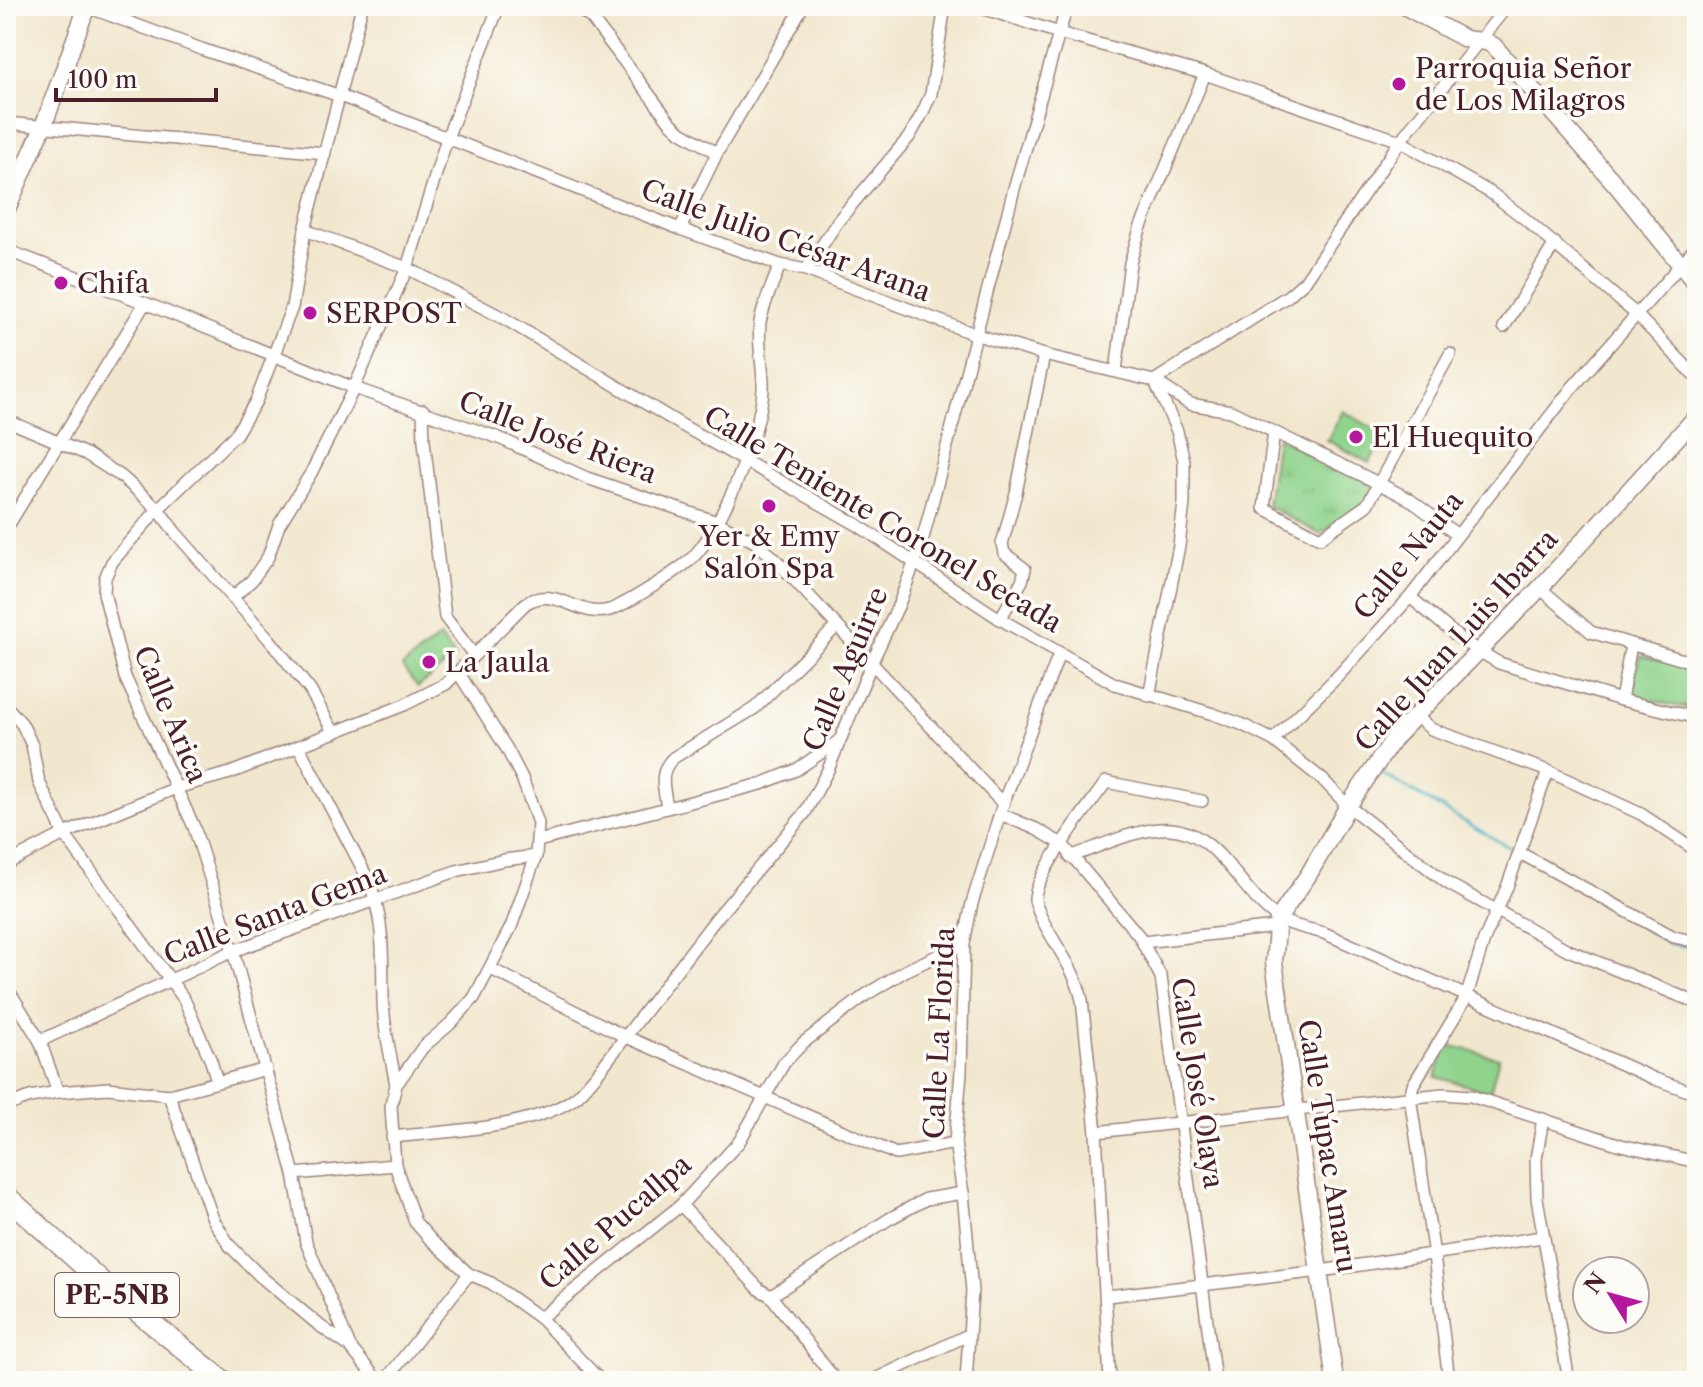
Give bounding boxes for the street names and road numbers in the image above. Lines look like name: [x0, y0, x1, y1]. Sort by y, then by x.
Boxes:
street label: Calle Julio César Arana: [637, 172, 936, 308]
street label: Calle José Riera: [454, 384, 662, 490]
street label: Calle Teniente Coronel Secada: [698, 398, 1068, 640]
street label: Calle Nauta: [1346, 484, 1470, 626]
street label: Calle Juan Luis Ibarra: [1347, 522, 1565, 758]
street label: Calle Aguirre: [795, 582, 895, 756]
street label: Calle Arica: [127, 640, 215, 788]
street label: Calle Santa Gema: [159, 856, 391, 972]
street label: Calle La Florida: [916, 926, 962, 1140]
street label: Calle José Olaya: [1165, 975, 1232, 1191]
street label: Calle Túpac Amaru: [1291, 1017, 1365, 1275]
street label: Calle Pucallpa: [532, 1147, 698, 1297]
road number: PE-5NB: [55, 1273, 179, 1317]

